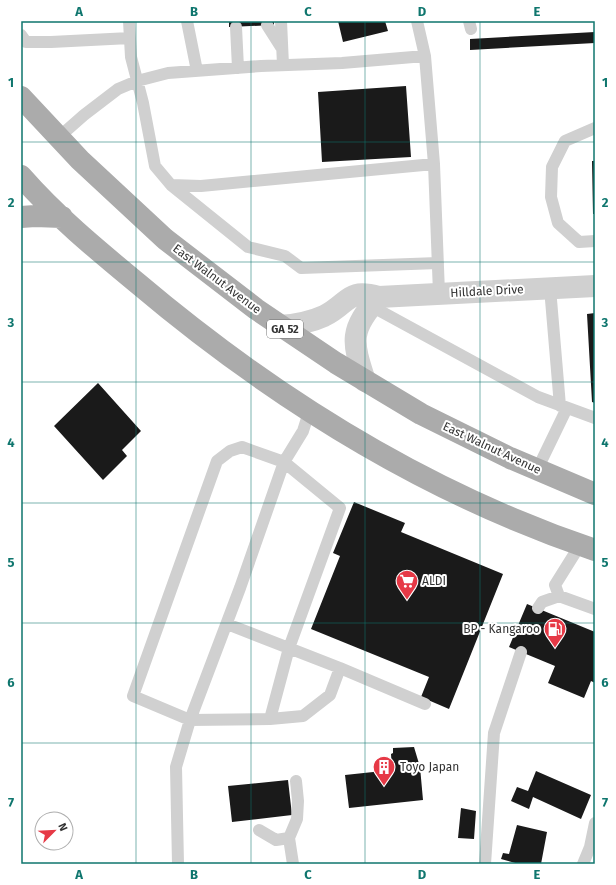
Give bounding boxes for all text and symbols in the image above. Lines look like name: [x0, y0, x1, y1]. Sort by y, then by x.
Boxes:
text: A: [74, 4, 83, 19]
text: B: [190, 4, 198, 19]
text: C: [304, 4, 312, 19]
text: D: [418, 4, 427, 19]
text: E: [534, 4, 541, 19]
text: 1: [8, 75, 14, 90]
text: 1: [602, 75, 608, 90]
text: 2: [8, 195, 15, 210]
text: 2: [602, 195, 609, 210]
street label: East Walnut Avenue: [170, 241, 264, 317]
street label: Hilldale Drive: [450, 282, 524, 300]
text: 3: [7, 315, 15, 330]
text: 3: [601, 315, 609, 330]
road number: GA 52: [267, 320, 303, 338]
street label: East Walnut Avenue: [441, 419, 543, 477]
text: 4: [7, 435, 15, 450]
text: 4: [601, 435, 609, 450]
text: 5: [8, 555, 15, 570]
text: 5: [602, 555, 609, 570]
supermarket icon: ALDI: [394, 568, 420, 601]
place label: ALDI: [422, 574, 446, 588]
fuel station icon: BP - Kangaroo: [542, 616, 568, 649]
place label: BP - Kangaroo: [463, 622, 540, 636]
text: 6: [7, 675, 15, 690]
text: 6: [601, 675, 609, 690]
building icon: Toyo Japan: [371, 754, 397, 787]
place label: Toyo Japan: [400, 760, 459, 774]
text: 7: [8, 795, 14, 810]
text: 7: [602, 795, 608, 810]
north arrow: [34, 811, 74, 851]
text: N: [55, 821, 70, 833]
text: A: [74, 867, 83, 882]
text: B: [190, 867, 198, 882]
text: C: [304, 867, 312, 882]
text: D: [418, 867, 427, 882]
text: E: [534, 867, 541, 882]

